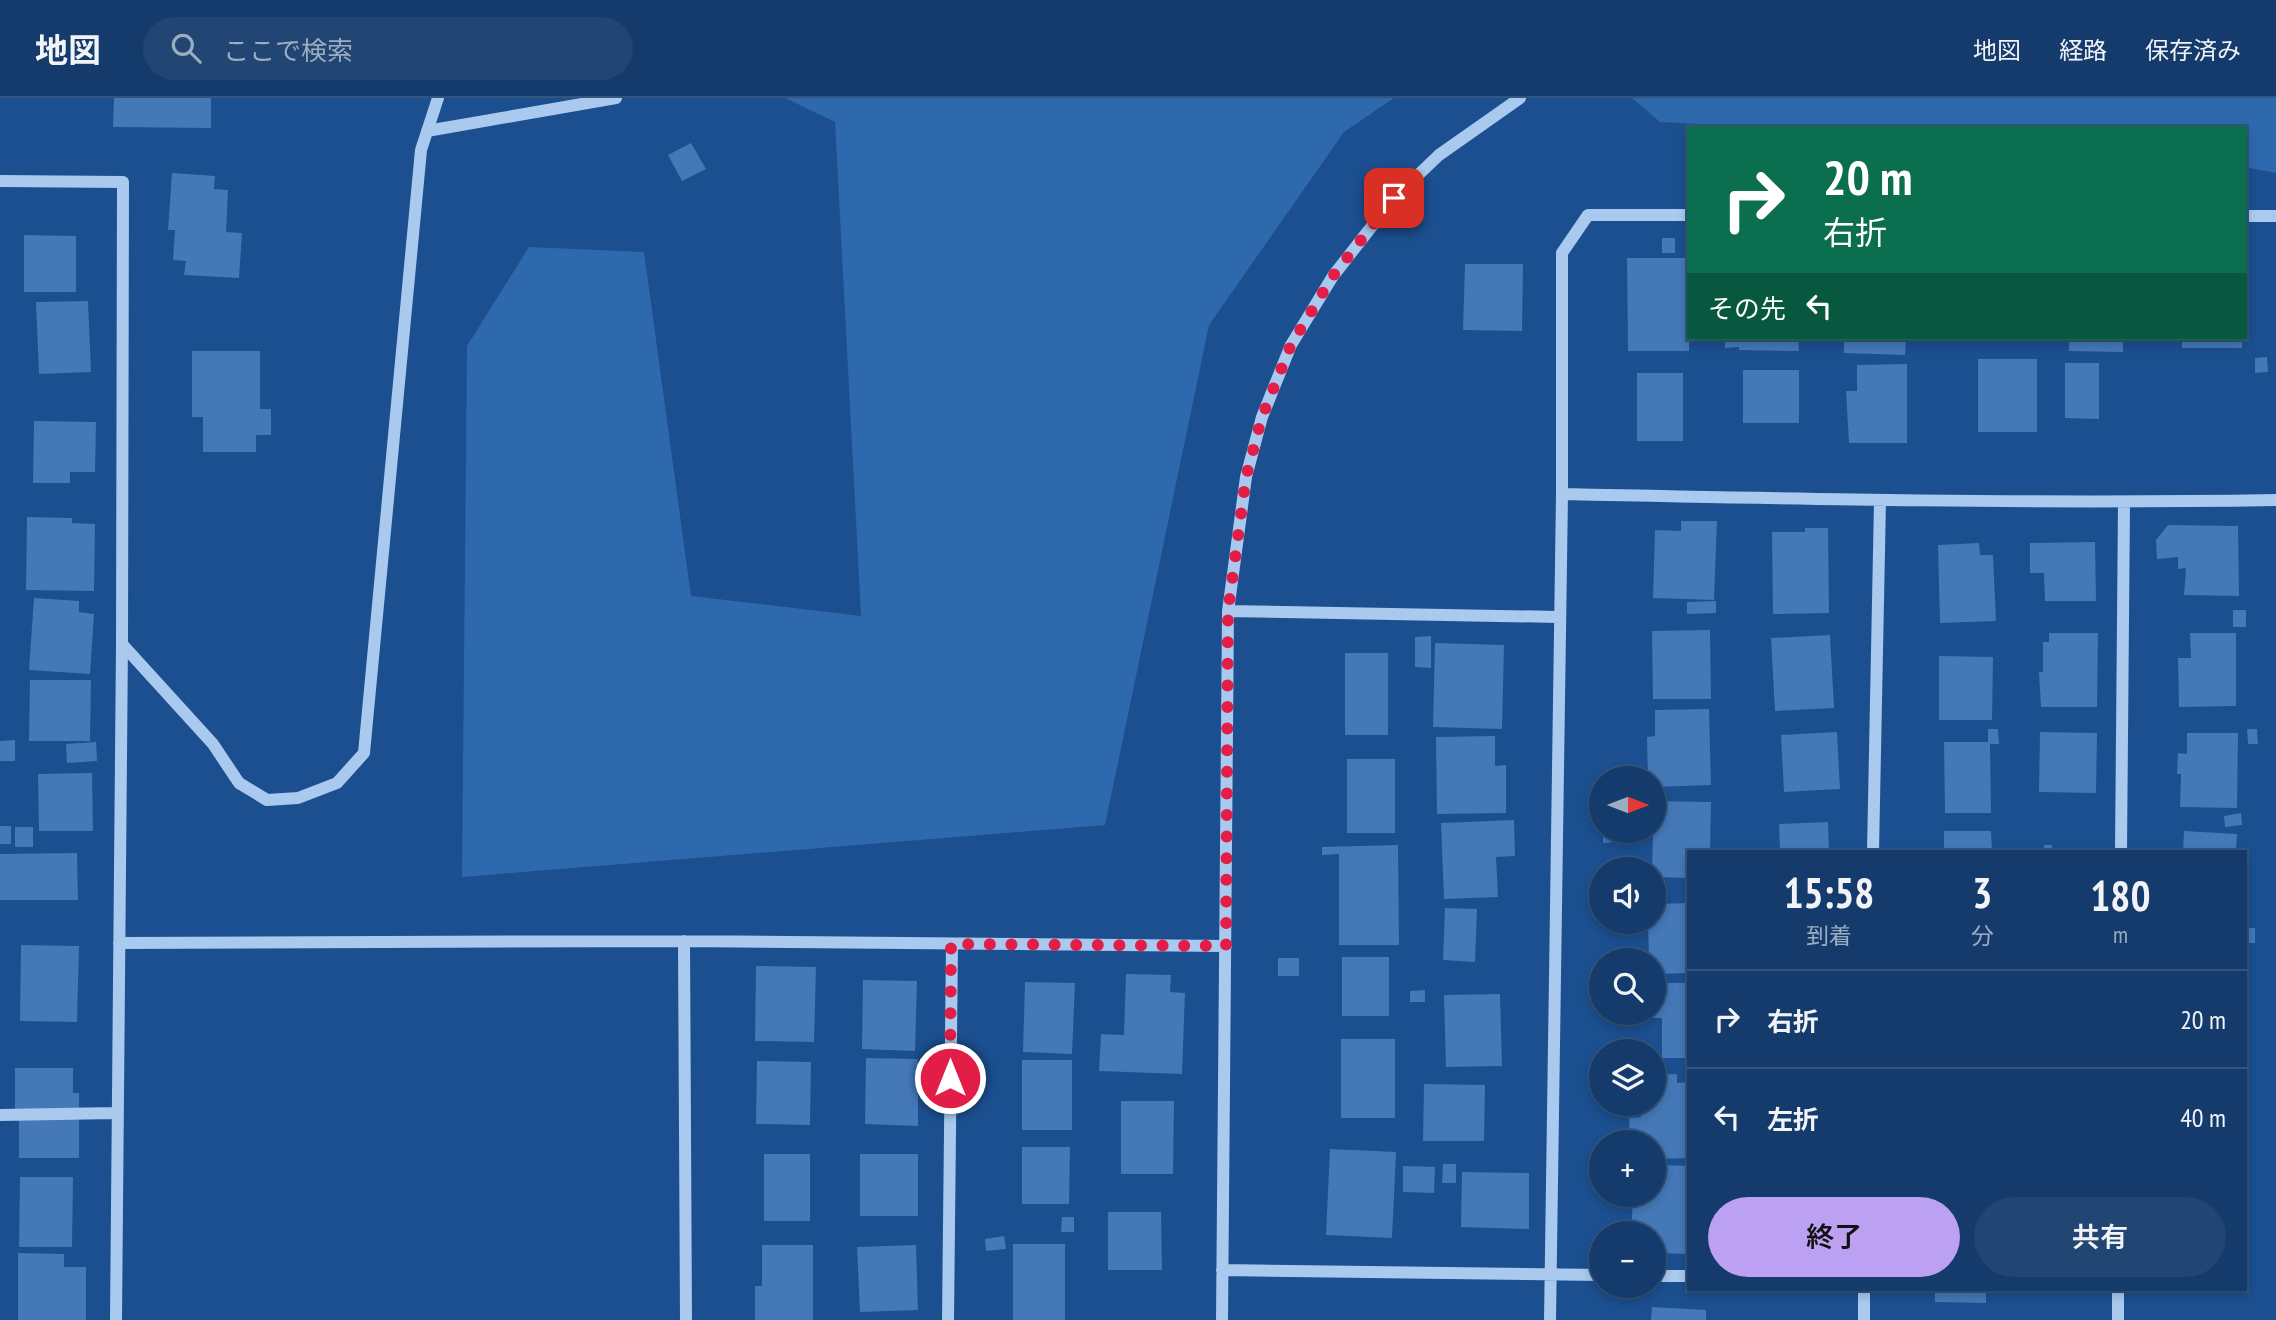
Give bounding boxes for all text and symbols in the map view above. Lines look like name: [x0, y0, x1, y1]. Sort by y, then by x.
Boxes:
search box: [143, 17, 633, 80]
text: 地図: [35, 28, 101, 71]
icon: search: [167, 29, 205, 67]
text: ここで検索: [223, 34, 353, 67]
text: 地図: [1973, 35, 2021, 66]
text: 経路: [2059, 35, 2107, 66]
text: 保存済み: [2145, 35, 2241, 66]
text: 20 m: [1823, 145, 1912, 209]
icon: right: [1708, 154, 1799, 245]
pin: [1364, 168, 1424, 228]
icon: arrive: [1375, 179, 1413, 217]
text: 右折: [1823, 211, 1887, 253]
icon: left: [1800, 287, 1838, 325]
text: その先: [1708, 292, 1786, 325]
north arrow: [1589, 766, 1666, 844]
map controls: [1589, 766, 1666, 1298]
button: sound: [1589, 857, 1666, 934]
text: 15:58: [1783, 865, 1874, 920]
text: 3: [1972, 865, 1992, 920]
text: 180: [2090, 868, 2151, 923]
text: m: [2113, 920, 2128, 949]
text: 到着: [1806, 921, 1852, 950]
text: 分: [1971, 921, 1994, 950]
button: search: [1589, 948, 1666, 1025]
icon: right: [1708, 1000, 1746, 1038]
text: 20 m: [2180, 1003, 2226, 1036]
text: 右折: [1767, 1005, 1819, 1038]
button: layers: [1589, 1039, 1666, 1116]
position arrow: [913, 1041, 987, 1115]
icon: left: [1708, 1098, 1746, 1136]
text: 40 m: [2180, 1101, 2226, 1134]
text: 左折: [1767, 1103, 1819, 1136]
button: +: [1589, 1130, 1666, 1207]
button: 終了: [1708, 1197, 1960, 1277]
button: 共有: [1974, 1197, 2226, 1277]
button: −: [1589, 1221, 1666, 1298]

